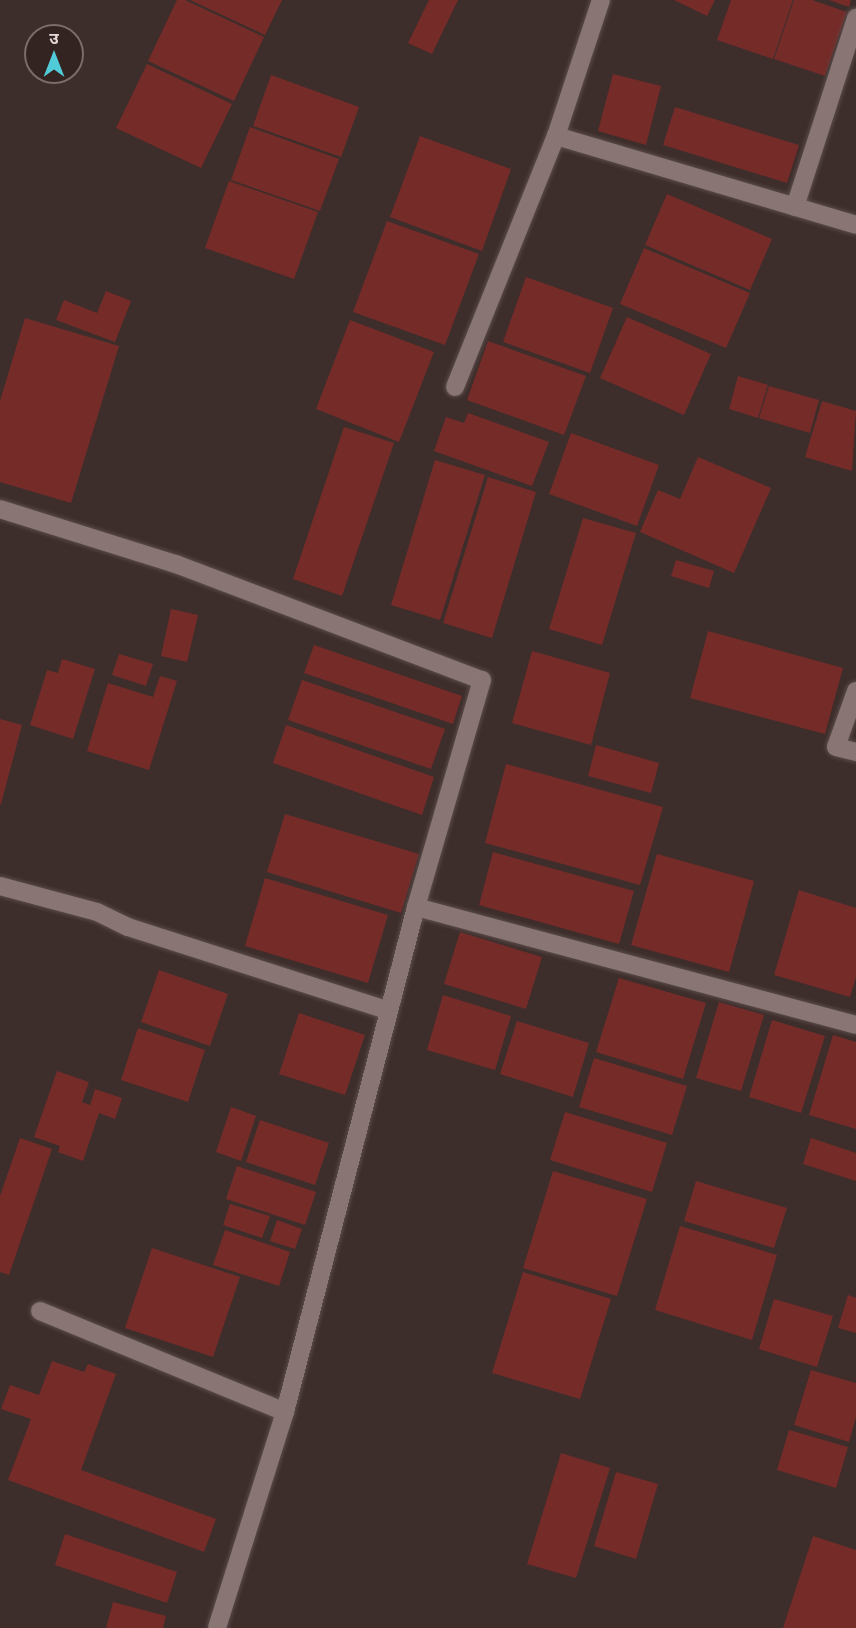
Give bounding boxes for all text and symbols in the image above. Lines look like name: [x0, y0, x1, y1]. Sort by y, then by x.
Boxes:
north arrow: [24, 24, 84, 84]
text: उ: [49, 28, 59, 48]

